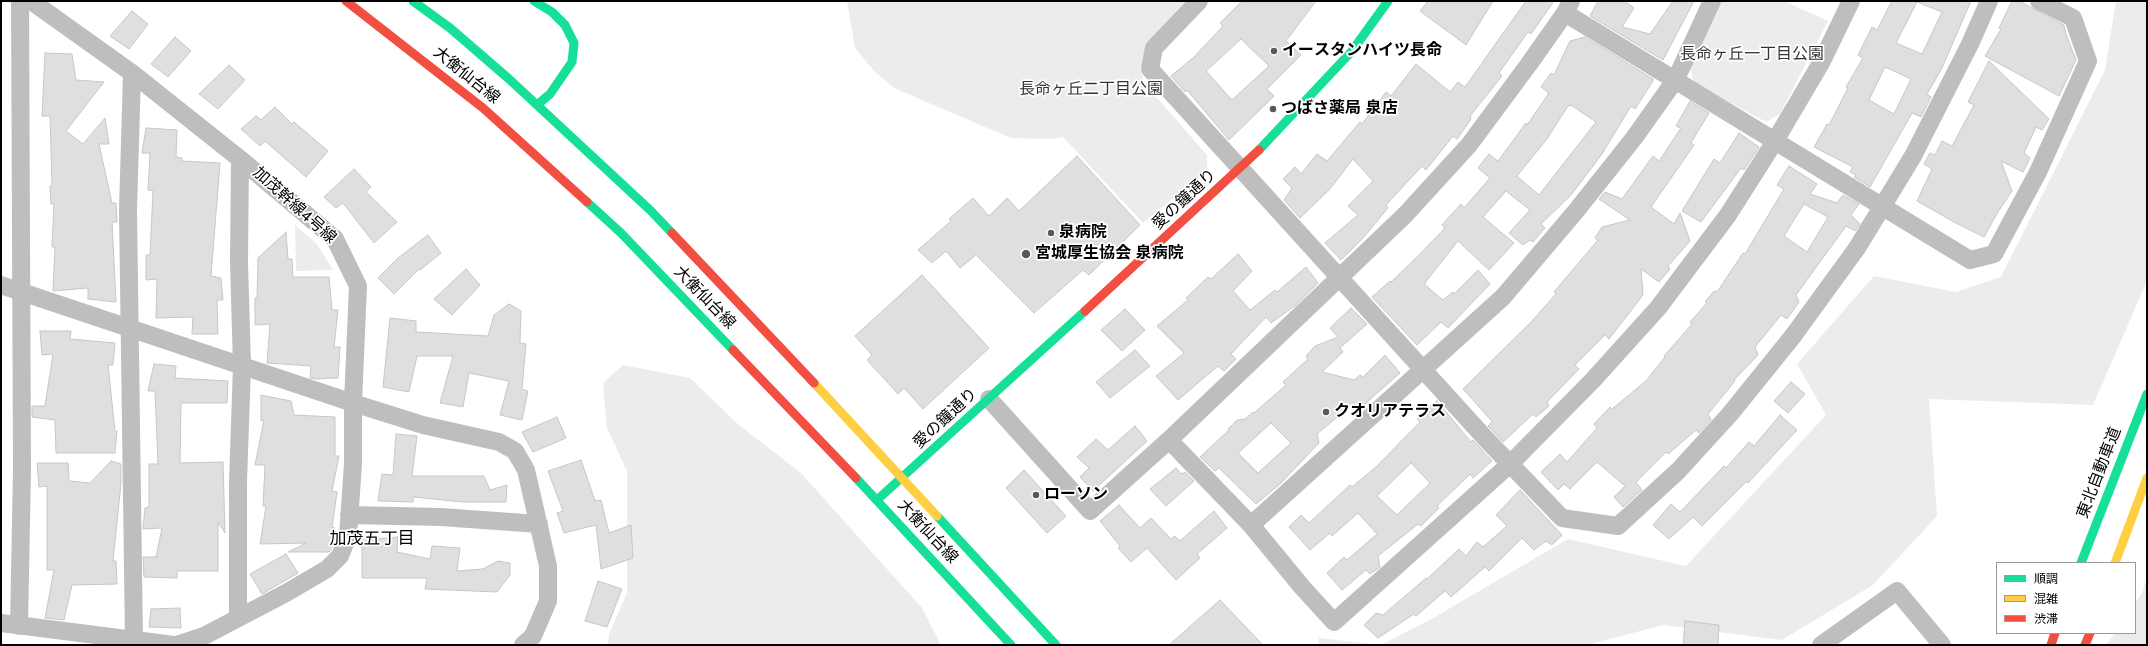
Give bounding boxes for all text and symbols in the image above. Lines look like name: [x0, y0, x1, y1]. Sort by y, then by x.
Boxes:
place label: イースタンハイツ長命: [1282, 41, 1442, 61]
street label: 大衡仙台線: [429, 43, 503, 109]
park label: 長命ヶ丘一丁目公園: [1680, 45, 1824, 65]
marker: イースタンハイツ長命: [1269, 46, 1279, 56]
park label: 長命ヶ丘二丁目公園: [1019, 80, 1163, 100]
place label: つばさ薬局 泉店: [1281, 99, 1398, 119]
marker: つばさ薬局 泉店: [1268, 104, 1278, 114]
street label: 加茂幹線４号線: [248, 164, 340, 248]
street label: 愛の鐘通り: [1149, 166, 1221, 234]
place label: 泉病院: [1059, 223, 1107, 243]
marker: 泉病院: [1046, 228, 1056, 238]
place label: 宮城厚生協会 泉病院: [1035, 244, 1184, 264]
marker: 宮城厚生協会 泉病院: [1020, 248, 1032, 260]
street label: 大衡仙台線: [669, 263, 739, 333]
street label: 愛の鐘通り: [910, 385, 982, 453]
place label: クオリアテラス: [1334, 402, 1446, 422]
marker: クオリアテラス: [1321, 407, 1331, 417]
street label: 東北自動車道: [2074, 425, 2126, 521]
place label: ローソン: [1044, 485, 1108, 505]
marker: ローソン: [1031, 490, 1041, 500]
street label: 大衡仙台線: [893, 496, 961, 568]
district label: 加茂五丁目: [330, 530, 414, 550]
legend: [1996, 562, 2136, 634]
text: 順調: [2034, 570, 2058, 588]
text: 混雑: [2034, 590, 2058, 608]
text: 渋滞: [2034, 610, 2058, 628]

